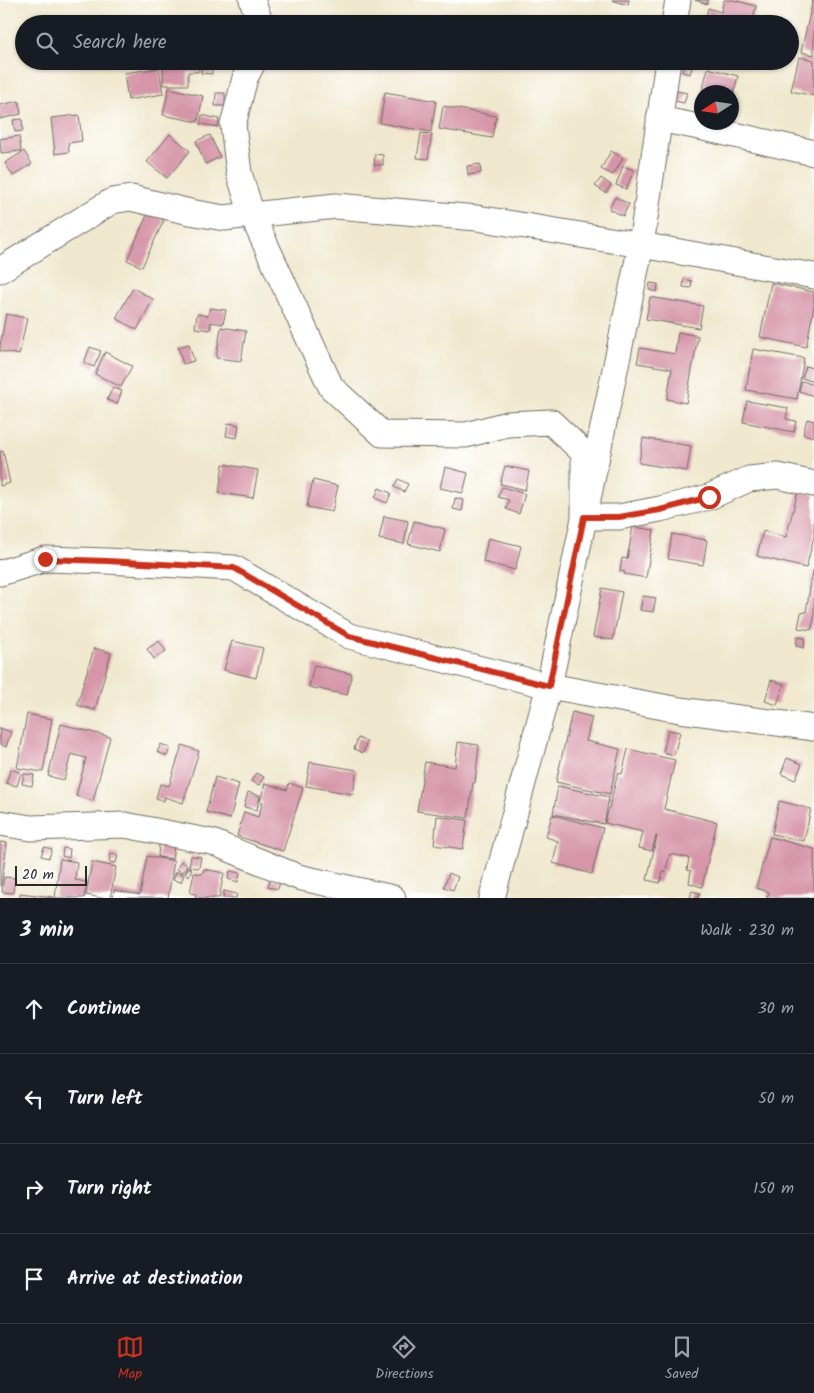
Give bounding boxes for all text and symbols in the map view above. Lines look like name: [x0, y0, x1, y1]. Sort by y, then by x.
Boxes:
search box: [15, 15, 799, 70]
text: Search here: [73, 28, 167, 58]
icon: search: [33, 29, 61, 57]
north arrow: [694, 85, 739, 130]
route start: [698, 486, 721, 509]
route end: [34, 548, 57, 571]
scale bar: [15, 863, 88, 886]
text: 20 m: [22, 864, 54, 886]
text: 3 min: [20, 914, 74, 947]
text: Walk · 230 m: [700, 918, 794, 943]
text: Continue: [67, 994, 140, 1024]
icon: ahead: [20, 995, 48, 1023]
text: 30 m: [758, 996, 794, 1021]
text: Turn left: [67, 1084, 142, 1114]
icon: left: [20, 1085, 48, 1113]
text: 50 m: [758, 1086, 794, 1111]
text: Turn right: [67, 1174, 152, 1204]
icon: right: [20, 1175, 48, 1203]
text: 150 m: [753, 1176, 794, 1201]
text: Arrive at destination: [67, 1264, 243, 1294]
icon: arrive: [20, 1265, 48, 1293]
tab: Map: [116, 1333, 144, 1385]
tab: Directions: [375, 1333, 433, 1385]
tab: Saved: [665, 1333, 698, 1385]

